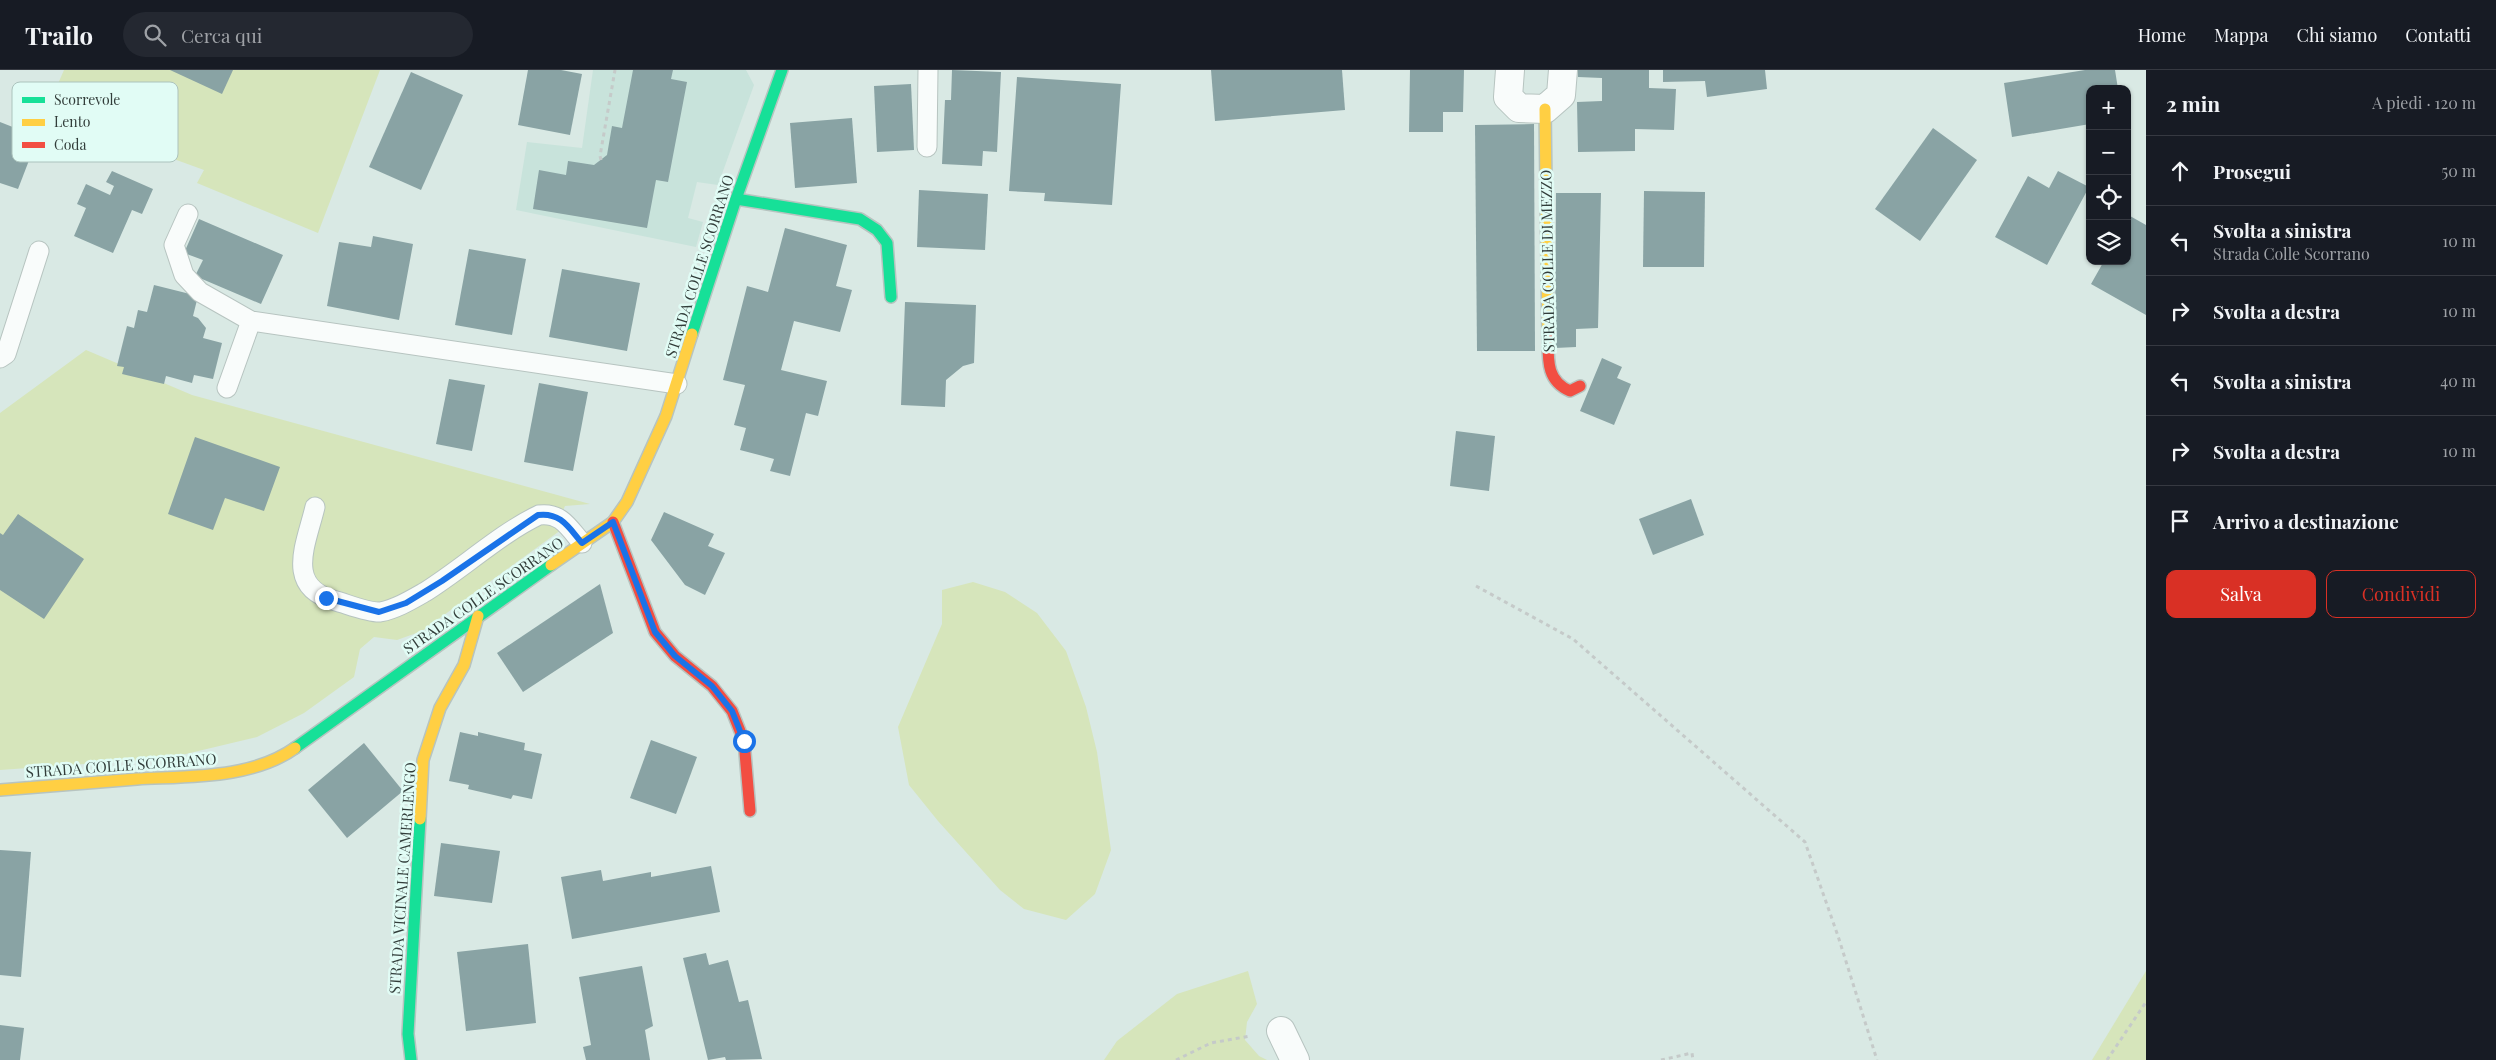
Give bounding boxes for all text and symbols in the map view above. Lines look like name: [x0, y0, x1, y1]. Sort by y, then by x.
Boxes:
search box: [123, 12, 473, 57]
text: Trailo: [25, 19, 93, 51]
icon: search: [141, 21, 169, 49]
text: Cerca qui: [181, 22, 262, 48]
text: Home: [2138, 23, 2186, 47]
text: Mappa: [2214, 23, 2269, 47]
text: Chi siamo: [2297, 23, 2377, 47]
text: Contatti: [2405, 23, 2471, 47]
legend: [12, 82, 178, 162]
map controls: [2086, 85, 2131, 265]
button: +: [2086, 85, 2131, 130]
text: 2 min: [2166, 89, 2220, 117]
text: Scorrevole: [54, 90, 120, 109]
text: A piedi · 120 m: [2372, 92, 2476, 113]
text: Lento: [54, 112, 91, 131]
button: −: [2086, 130, 2131, 175]
text: Coda: [54, 135, 86, 154]
icon: ahead: [2166, 157, 2194, 185]
text: Prosegui: [2213, 158, 2291, 184]
text: 50 m: [2442, 160, 2476, 181]
street label: STRADA COLLE DI MEZZO: [1535, 170, 1559, 352]
street label: STRADA COLLE SCORRANO: [660, 172, 738, 360]
button: locate: [2086, 175, 2131, 220]
text: Svolta a sinistra: [2213, 217, 2351, 243]
button: layers: [2086, 220, 2131, 265]
icon: left: [2166, 227, 2194, 255]
text: 10 m: [2442, 230, 2476, 251]
text: Strada Colle Scorrano: [2213, 243, 2370, 264]
icon: right: [2166, 297, 2194, 325]
text: Svolta a destra: [2213, 298, 2340, 324]
text: 10 m: [2442, 300, 2476, 321]
icon: left: [2166, 367, 2194, 395]
text: Svolta a sinistra: [2213, 368, 2351, 394]
text: 40 m: [2440, 370, 2476, 391]
icon: right: [2166, 437, 2194, 465]
text: Svolta a destra: [2213, 438, 2340, 464]
text: 10 m: [2442, 440, 2476, 461]
icon: arrive: [2166, 507, 2194, 535]
text: Arrivo a destinazione: [2213, 508, 2399, 534]
street label: STRADA COLLE SCORRANO: [399, 532, 567, 658]
button: Salva: [2166, 570, 2316, 618]
button: Condividi: [2326, 570, 2476, 618]
route end: [315, 587, 338, 610]
route start: [733, 730, 756, 753]
street label: STRADA COLLE SCORRANO: [25, 748, 217, 782]
street label: STRADA VICINALE CAMERLENGO: [384, 762, 420, 994]

